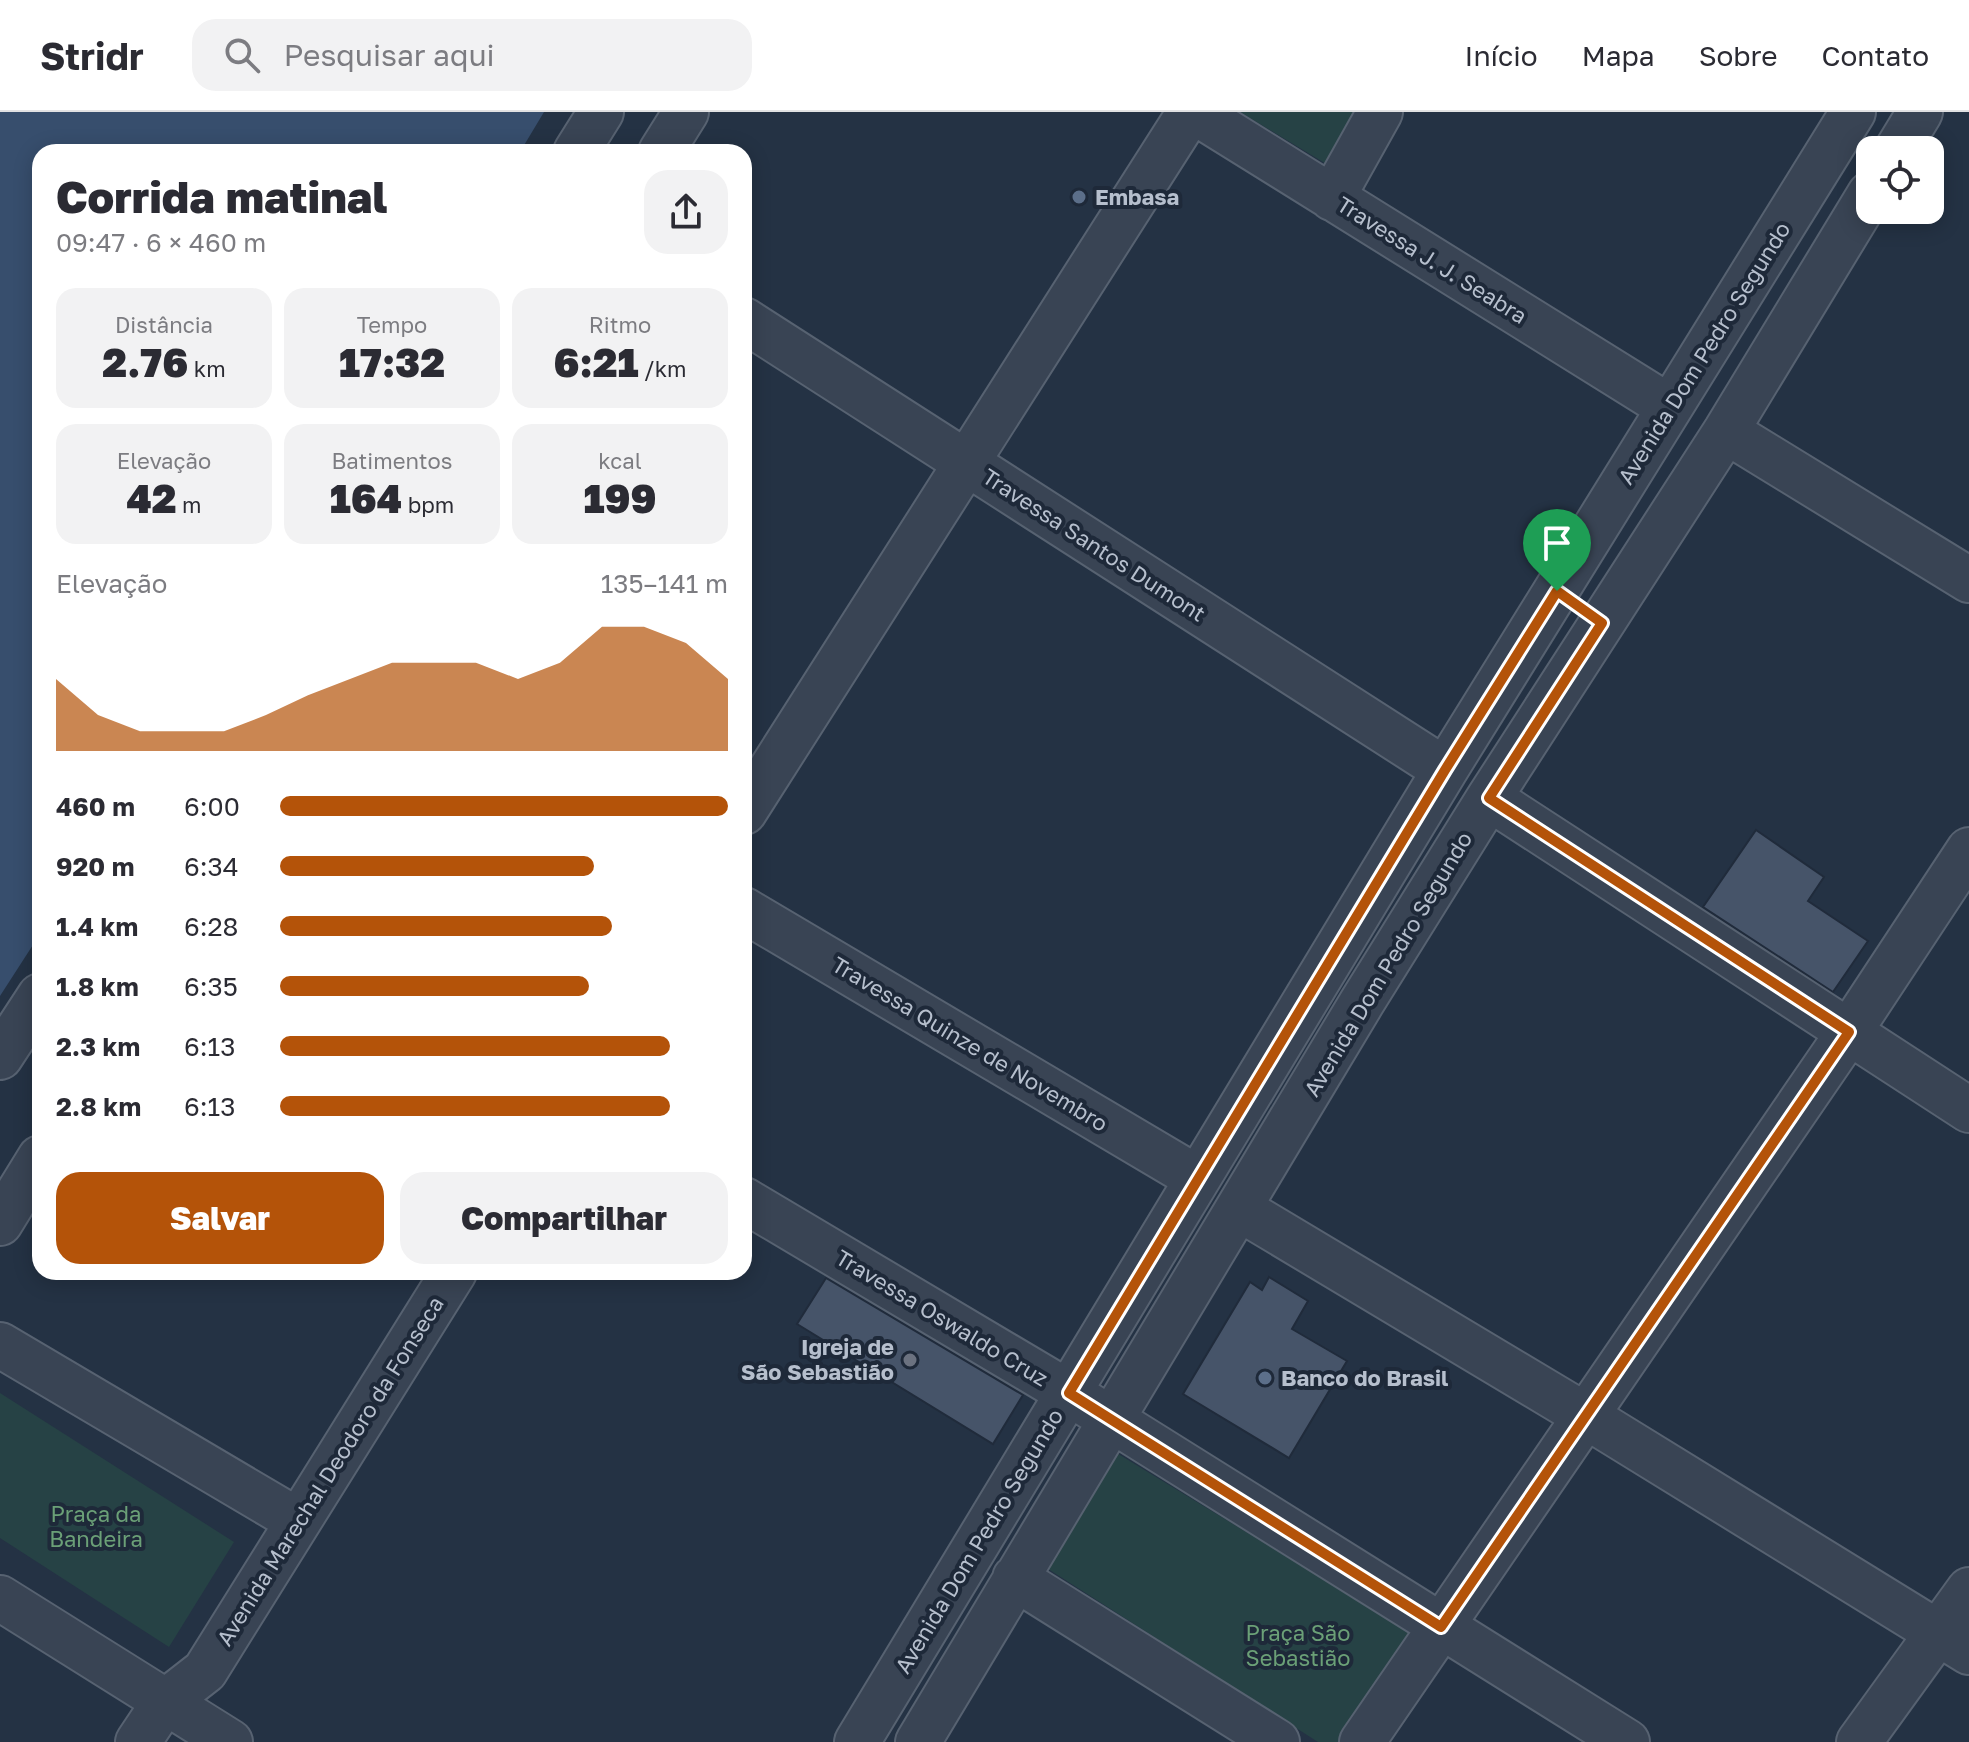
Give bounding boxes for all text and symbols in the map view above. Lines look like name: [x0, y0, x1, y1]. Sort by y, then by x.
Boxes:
search box: [192, 19, 752, 91]
text: Stridr: [40, 33, 144, 78]
icon: search: [220, 33, 264, 77]
text: Pesquisar aqui: [284, 37, 495, 73]
text: Início: [1465, 39, 1538, 72]
text: Mapa: [1582, 39, 1655, 72]
text: Sobre: [1699, 39, 1777, 72]
text: Contato: [1821, 39, 1929, 72]
map controls: [1856, 136, 1944, 224]
button: locate: [1856, 136, 1944, 224]
text: Corrida matinal: [56, 170, 387, 223]
button: share: [644, 170, 728, 254]
place label: Embasa: [1095, 183, 1179, 210]
marker: Embasa: [1070, 188, 1088, 206]
street label: Travessa J. J. Seabra: [1332, 190, 1532, 329]
street label: Avenida Dom Pedro Segundo: [1612, 217, 1796, 489]
text: 09:47 · 6 × 460 m: [56, 227, 266, 258]
text: Distância: [115, 311, 213, 338]
text: Tempo: [357, 311, 427, 338]
text: Ritmo: [589, 311, 651, 338]
text: 2.76: [102, 338, 188, 386]
text: 17:32: [339, 338, 445, 386]
text: 6:21: [553, 338, 639, 386]
text: km: [188, 355, 226, 382]
text: /km: [639, 355, 687, 382]
text: Elevação: [117, 447, 211, 474]
text: Batimentos: [332, 447, 452, 474]
text: kcal: [598, 447, 642, 474]
street label: Travessa Santos Dumont: [978, 462, 1211, 627]
text: 42: [126, 474, 177, 522]
text: 164: [330, 474, 402, 522]
text: 199: [583, 474, 657, 522]
text: m: [177, 491, 202, 518]
text: bpm: [402, 491, 454, 518]
pin: [1523, 509, 1591, 591]
icon: arrive: [1535, 521, 1579, 565]
text: Elevação: [56, 568, 167, 599]
text: 135–141 m: [601, 568, 728, 599]
text: 460 m: [56, 791, 135, 822]
text: 6:00: [184, 791, 240, 822]
street label: Avenida Dom Pedro Segundo: [1298, 827, 1477, 1101]
text: 920 m: [56, 851, 135, 882]
text: 6:34: [184, 851, 239, 882]
text: 1.4 km: [56, 911, 138, 942]
text: 6:28: [184, 911, 238, 942]
street label: Travessa Quinze de Novembro: [827, 950, 1113, 1137]
text: 1.8 km: [56, 971, 139, 1002]
text: 6:35: [184, 971, 238, 1002]
text: 2.3 km: [56, 1031, 140, 1062]
text: 6:13: [184, 1031, 235, 1062]
text: 2.8 km: [56, 1091, 141, 1122]
text: 6:13: [184, 1091, 235, 1122]
button: Salvar: [56, 1172, 384, 1264]
button: Compartilhar: [400, 1172, 728, 1264]
street label: Travessa Oswaldo Cruz: [831, 1243, 1053, 1392]
street label: Avenida Marechal Deodoro da Fonseca: [210, 1291, 449, 1650]
place label: Igreja de São Sebastião: [741, 1333, 894, 1385]
marker: Igreja de São Sebastião: [901, 1351, 919, 1369]
place label: Banco do Brasil: [1281, 1364, 1448, 1391]
marker: Banco do Brasil: [1256, 1369, 1274, 1387]
street label: Avenida Dom Pedro Segundo: [889, 1404, 1068, 1678]
park label: Praça da Bandeira: [49, 1500, 143, 1552]
park label: Praça São Sebastião: [1246, 1619, 1350, 1671]

